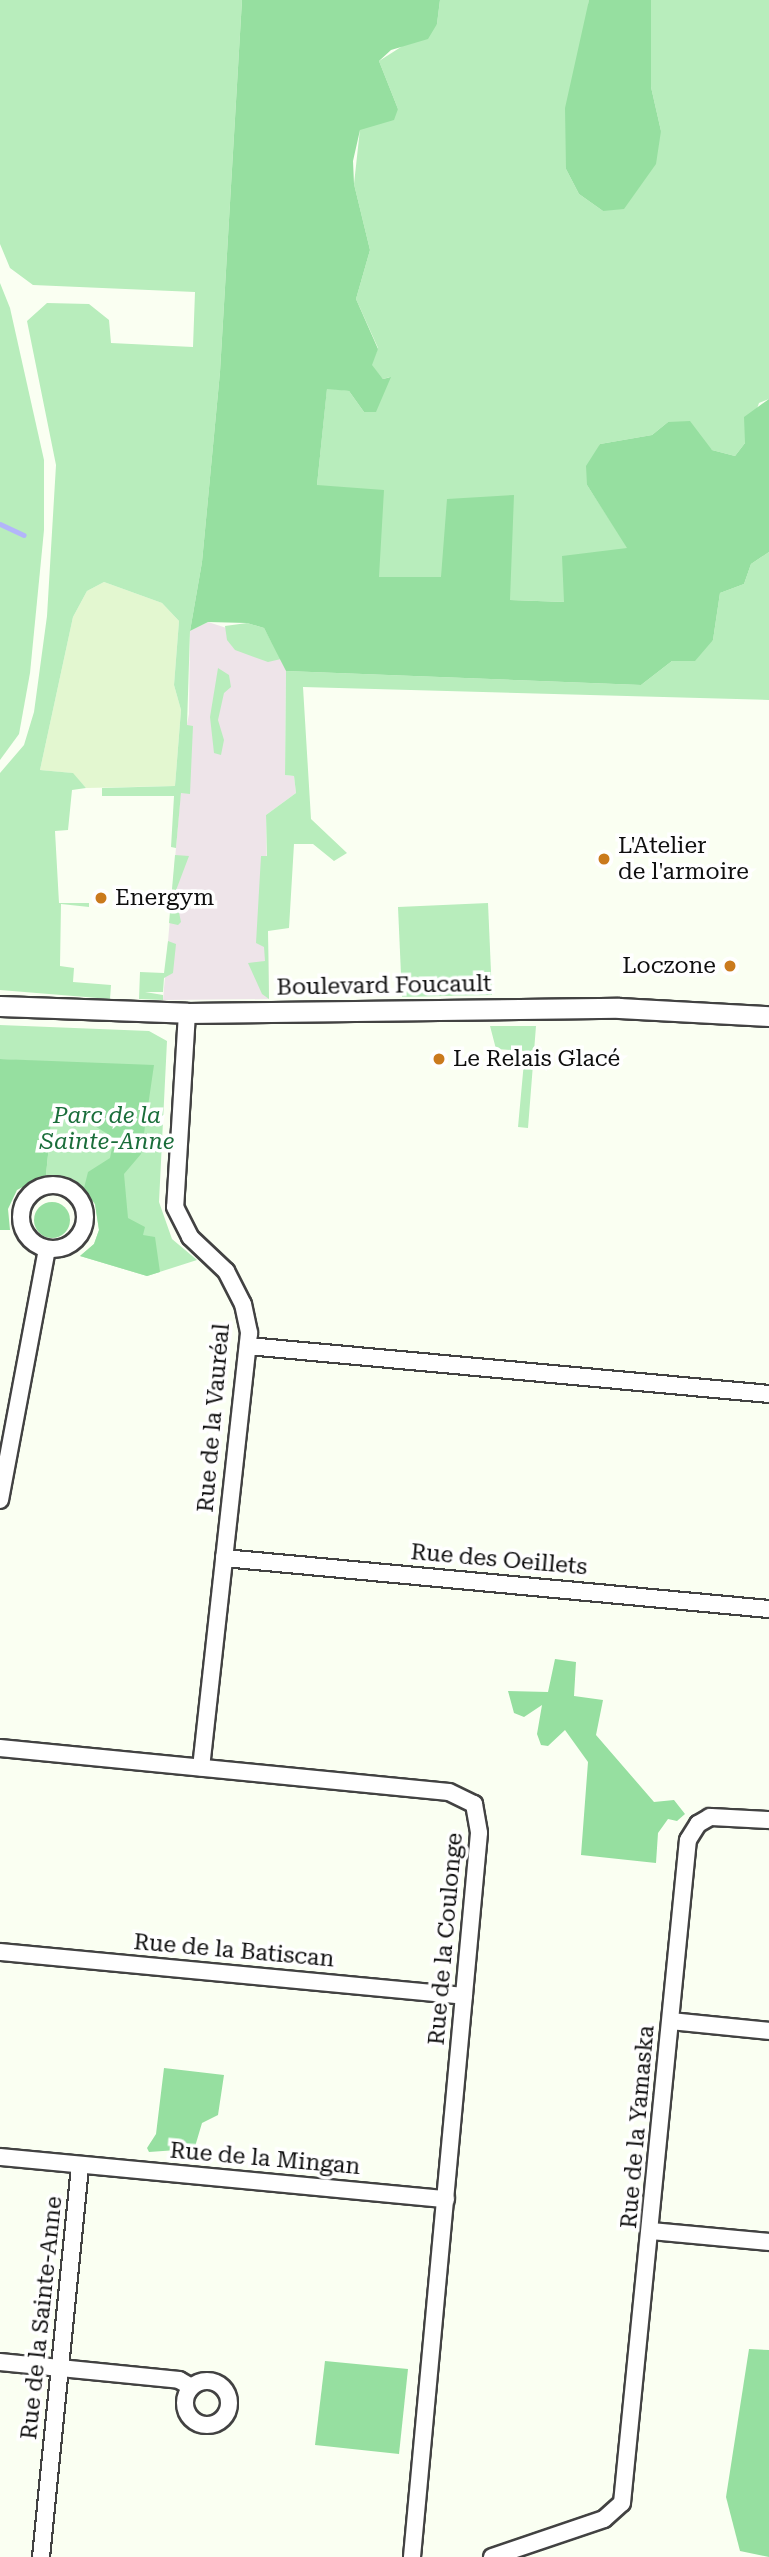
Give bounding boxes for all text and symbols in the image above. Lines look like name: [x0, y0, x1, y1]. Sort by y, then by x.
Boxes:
place label: L'Atelier de l'armoire: [618, 832, 749, 886]
marker: L'Atelier de l'armoire: [596, 851, 612, 867]
place label: Energym: [115, 884, 214, 912]
marker: Energym: [93, 890, 109, 906]
place label: Loczone: [622, 952, 716, 980]
marker: Loczone: [722, 958, 738, 974]
street label: Boulevard Foucault: [276, 970, 492, 1002]
place label: Le Relais Glacé: [453, 1045, 620, 1073]
marker: Le Relais Glacé: [431, 1051, 447, 1067]
park label: Parc de la Sainte-Anne: [40, 1102, 174, 1156]
street label: Rue de la Vauréal: [192, 1322, 236, 1514]
street label: Rue des Oeillets: [410, 1539, 588, 1581]
street label: Rue de la Coulonge: [423, 1832, 469, 2046]
street label: Rue de la Batiscan: [132, 1928, 336, 1974]
street label: Rue de la Yamaska: [615, 2024, 661, 2230]
street label: Rue de la Mingan: [169, 2137, 361, 2181]
street label: Rue de la Sainte-Anne: [15, 2195, 69, 2441]

